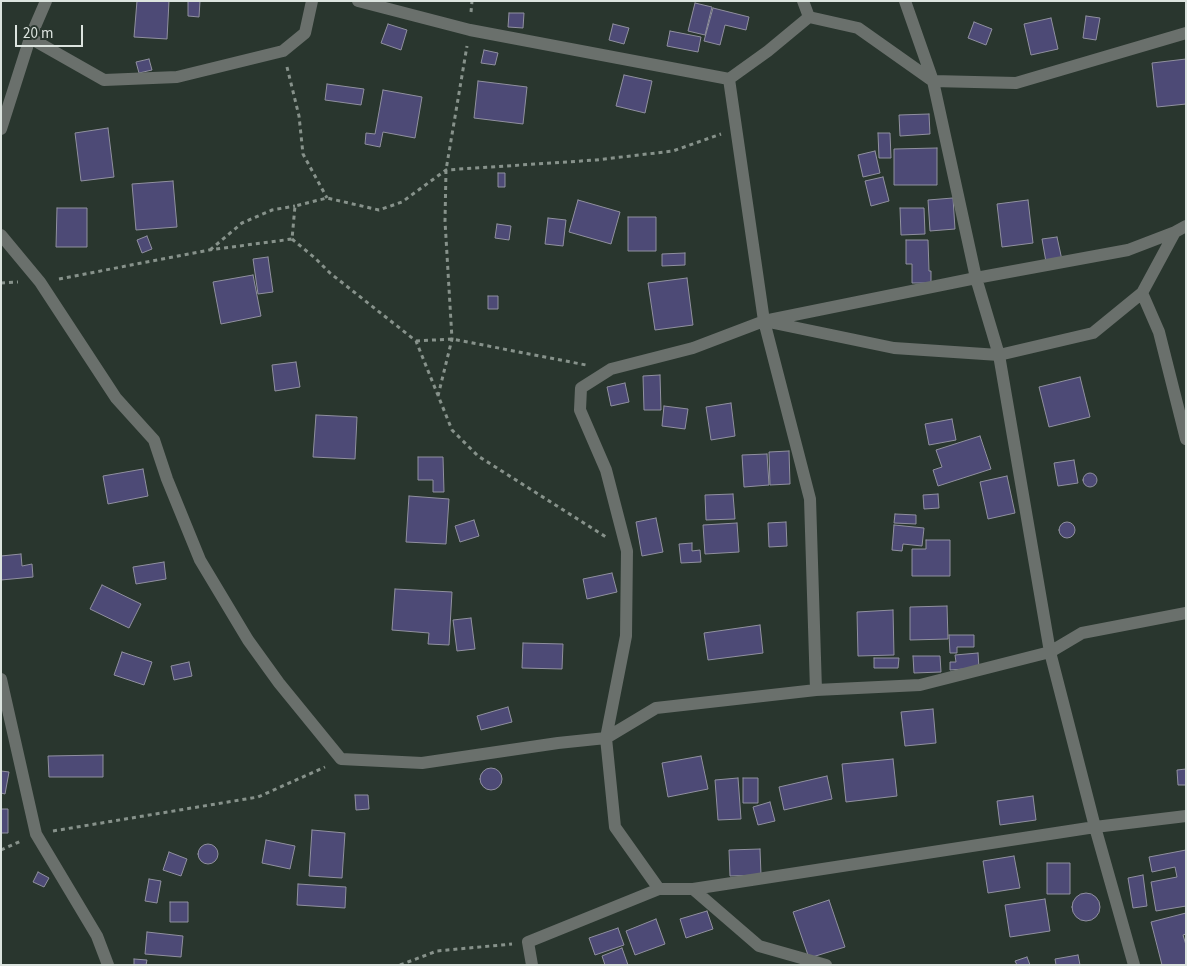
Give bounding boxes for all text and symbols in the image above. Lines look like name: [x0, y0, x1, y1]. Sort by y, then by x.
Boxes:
scale bar: [18, 15, 85, 47]
text: 20 m: [23, 23, 53, 44]

